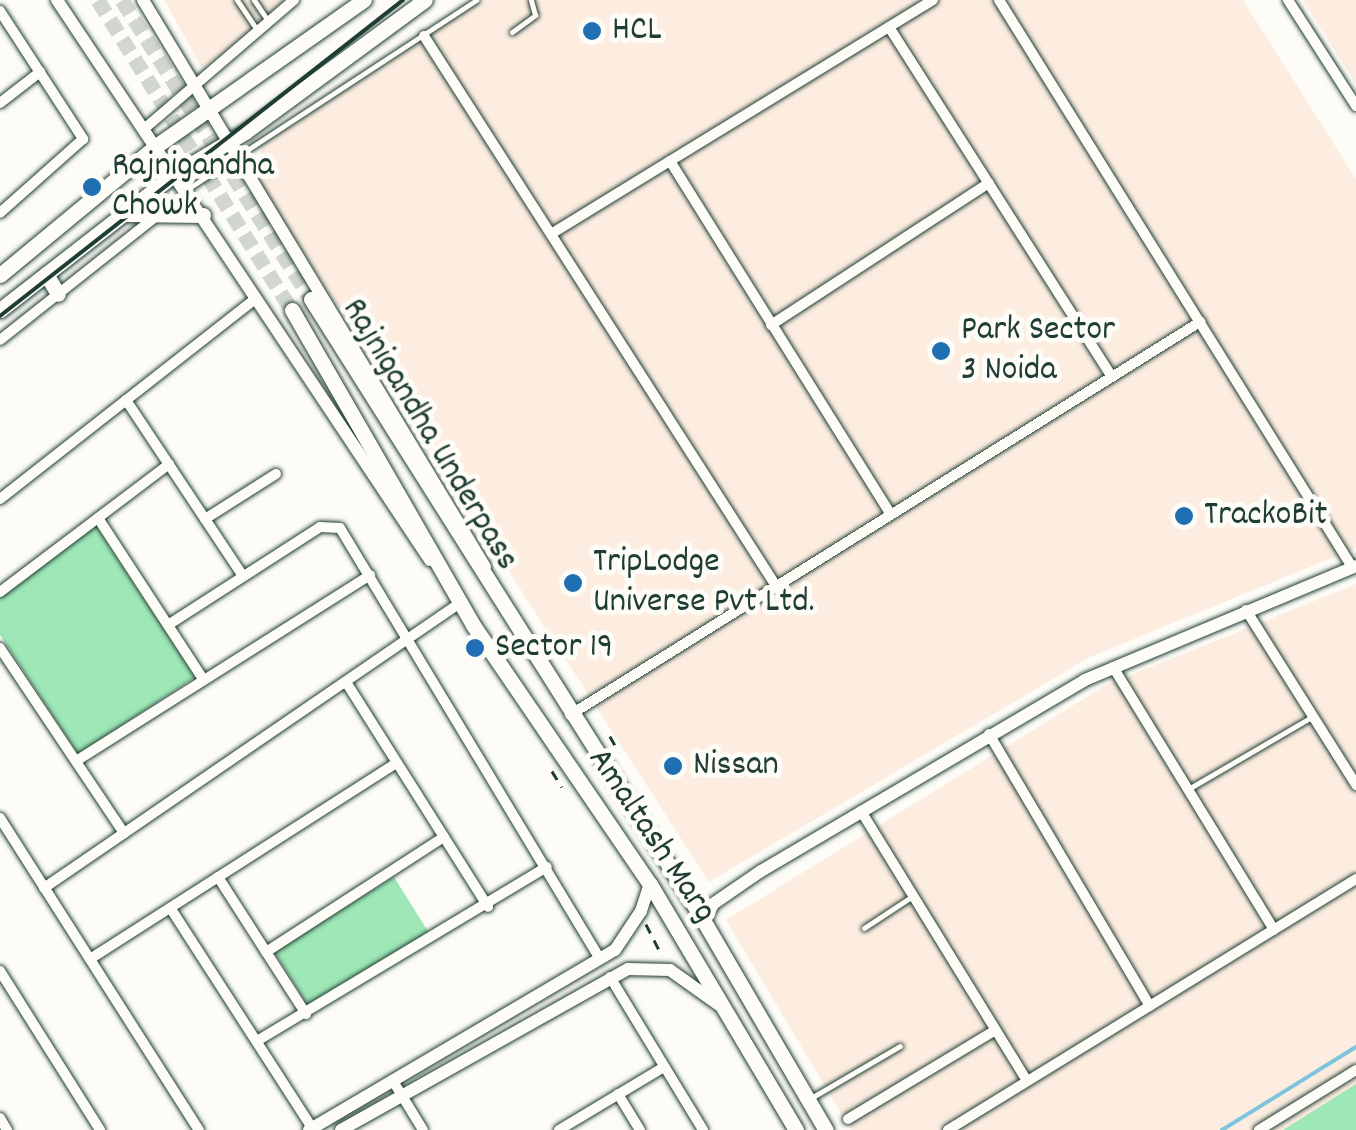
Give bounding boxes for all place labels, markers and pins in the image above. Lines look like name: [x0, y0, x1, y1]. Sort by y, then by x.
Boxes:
place label: HCL: [612, 10, 662, 52]
marker: HCL: [581, 20, 603, 42]
place label: Rajnigandha Chowk: [112, 146, 274, 228]
marker: Rajnigandha Chowk: [81, 176, 103, 198]
place label: Park Sector 3 Noida: [961, 310, 1115, 392]
marker: Park Sector 3 Noida: [930, 340, 952, 362]
place label: TrackoBit: [1204, 495, 1327, 537]
marker: TrackoBit: [1173, 505, 1195, 527]
place label: TripLodge Universe Pvt Ltd.: [593, 542, 814, 624]
marker: TripLodge Universe Pvt Ltd.: [562, 572, 584, 594]
place label: Sector 19: [495, 627, 613, 669]
marker: Sector 19: [464, 637, 486, 659]
place label: Nissan: [693, 745, 779, 787]
marker: Nissan: [662, 755, 684, 777]

